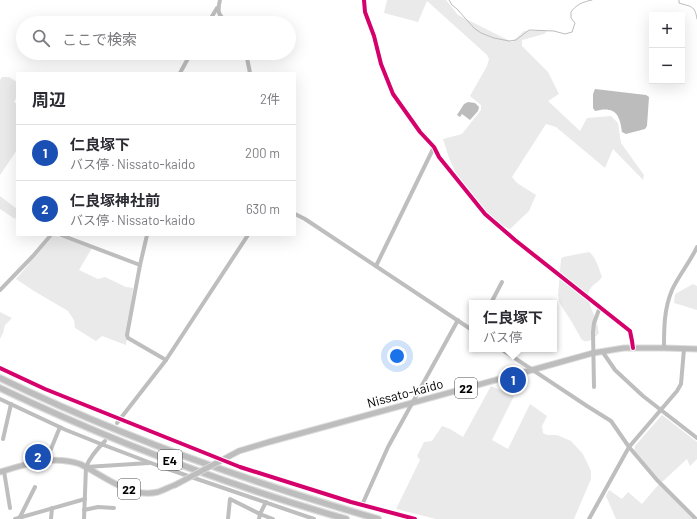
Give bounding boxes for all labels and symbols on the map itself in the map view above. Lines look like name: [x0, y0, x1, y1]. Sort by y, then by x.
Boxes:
your location: [387, 346, 407, 366]
pin: 1: [500, 365, 526, 395]
street label: Nissato-kaido: [365, 375, 445, 411]
road number: 22: [455, 378, 477, 398]
pin: 2: [25, 442, 51, 472]
road number: E4: [158, 450, 182, 470]
road number: 22: [118, 479, 140, 499]

